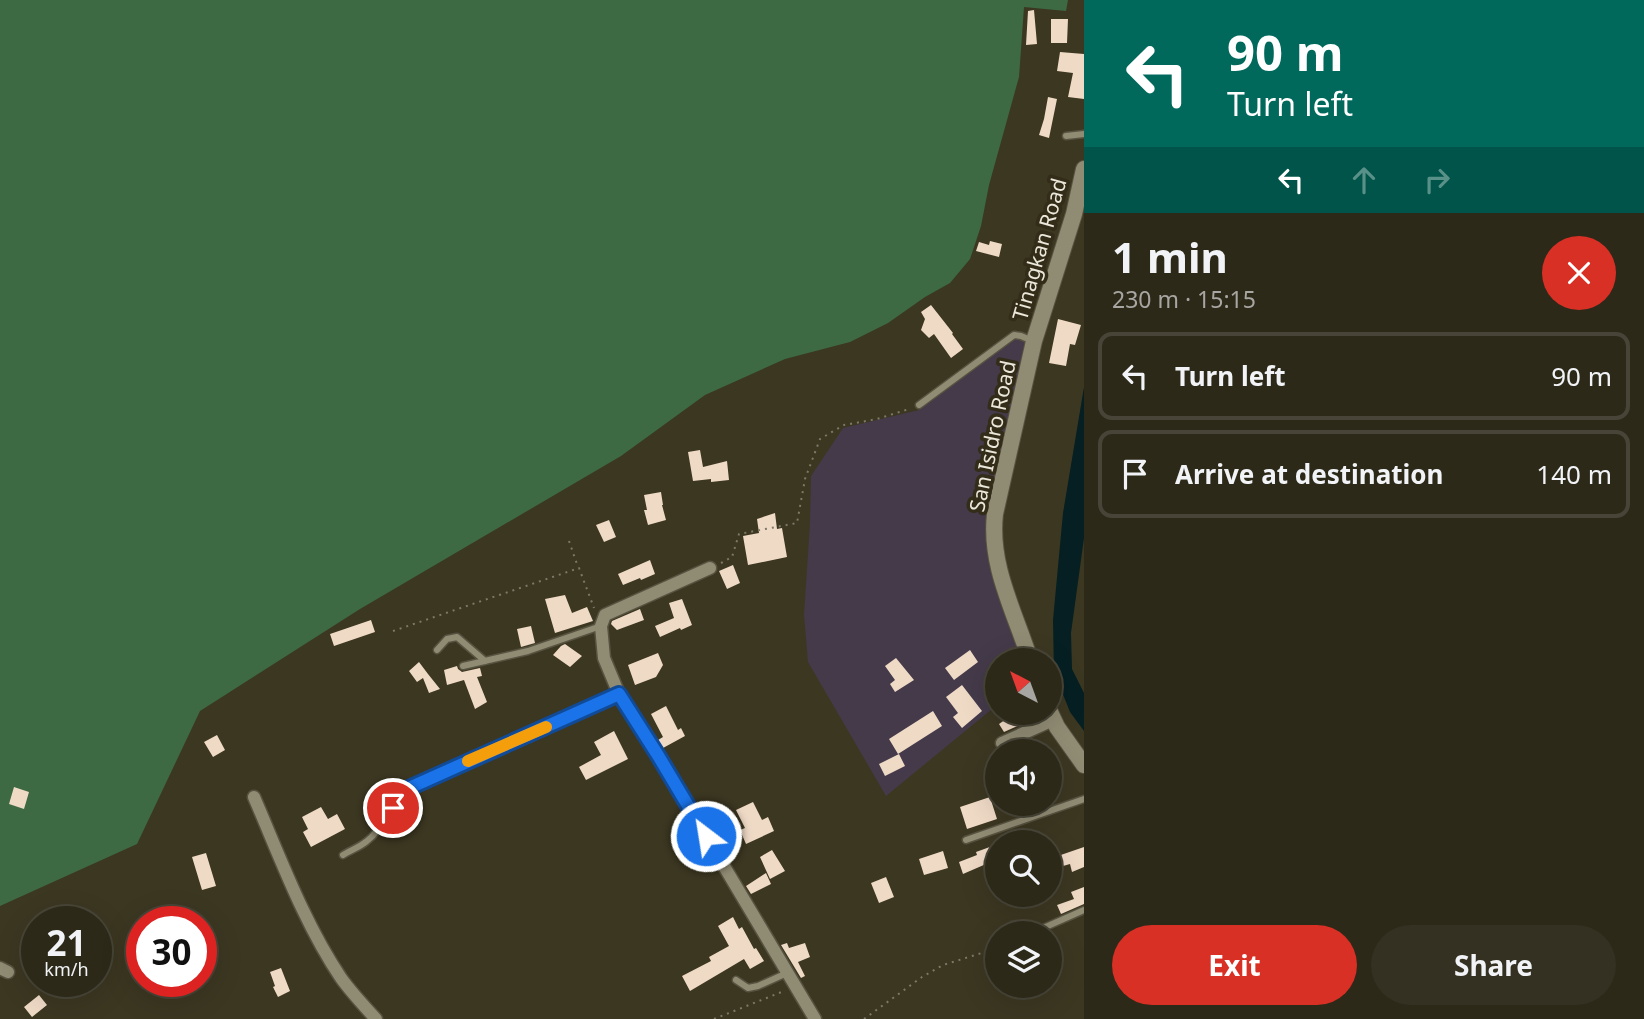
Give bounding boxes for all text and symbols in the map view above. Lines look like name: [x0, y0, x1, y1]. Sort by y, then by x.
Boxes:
text: 90 m: [1227, 19, 1344, 85]
icon: left: [1112, 28, 1203, 119]
text: Turn left: [1227, 82, 1353, 125]
icon: left: [1272, 161, 1310, 199]
icon: ahead: [1345, 161, 1383, 199]
icon: right: [1418, 161, 1456, 199]
street label: Tinagkan Road: [1005, 175, 1073, 323]
text: 1 min: [1112, 228, 1228, 285]
button: close: [1542, 236, 1616, 310]
text: 230 m · 15:15: [1112, 283, 1256, 315]
icon: left: [1116, 357, 1154, 395]
street label: San Isidro Road: [962, 358, 1022, 514]
text: Turn left: [1175, 358, 1286, 394]
text: 90 m: [1551, 358, 1612, 394]
icon: arrive: [1116, 455, 1154, 493]
text: Arrive at destination: [1175, 456, 1444, 492]
text: 140 m: [1536, 456, 1612, 492]
north arrow: [985, 648, 1062, 724]
map controls: [985, 648, 1062, 998]
button: sound: [985, 739, 1062, 816]
pin: [363, 778, 423, 838]
icon: arrive: [374, 789, 412, 827]
position arrow: [669, 799, 743, 873]
button: search: [985, 830, 1062, 907]
speed limit sign: 30: [126, 906, 217, 997]
text: 21: [46, 919, 87, 966]
button: layers: [985, 921, 1062, 998]
button: Exit: [1112, 925, 1357, 1005]
button: Share: [1371, 925, 1616, 1005]
text: km/h: [44, 957, 89, 981]

